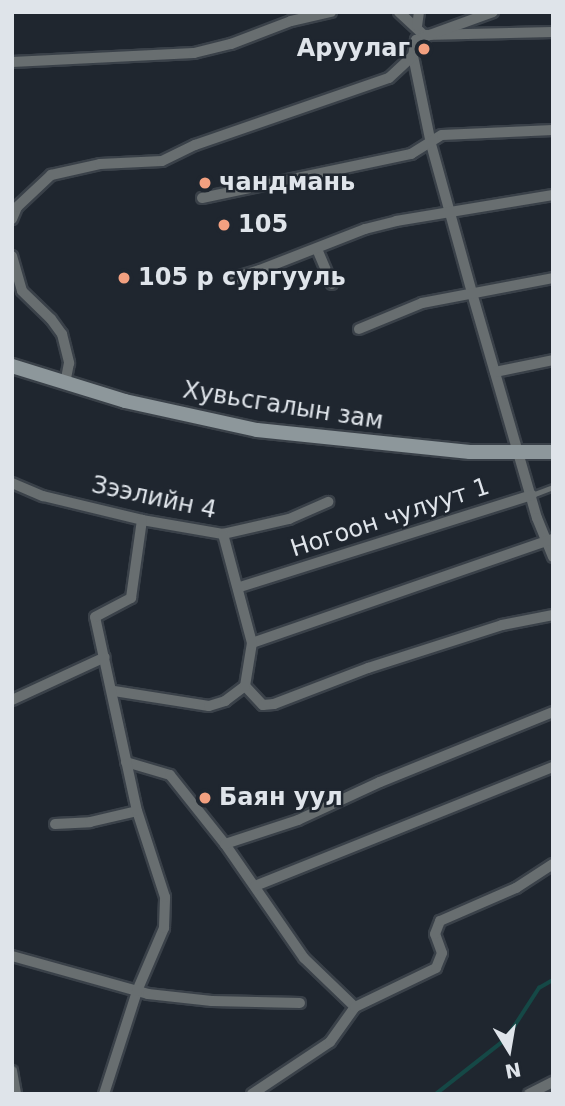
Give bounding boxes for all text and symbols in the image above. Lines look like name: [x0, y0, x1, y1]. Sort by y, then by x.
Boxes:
place label: Аруулаг: [297, 35, 410, 63]
marker: Аруулаг: [416, 41, 432, 57]
place label: чандмань: [219, 169, 355, 197]
marker: чандмань: [197, 175, 213, 191]
place label: 105: [238, 211, 288, 239]
marker: 105: [216, 217, 232, 233]
place label: 105 р сургууль: [138, 264, 346, 292]
marker: 105 р сургууль: [116, 270, 132, 286]
street label: Хувьсгалын зам: [181, 376, 385, 436]
street label: Зээлийн 4: [89, 471, 219, 525]
street label: Ногоон чулуут 1: [287, 472, 493, 564]
place label: Баян уул: [219, 784, 343, 812]
marker: Баян уул: [197, 790, 213, 806]
north arrow: [474, 1015, 544, 1085]
text: N: [503, 1058, 523, 1083]

